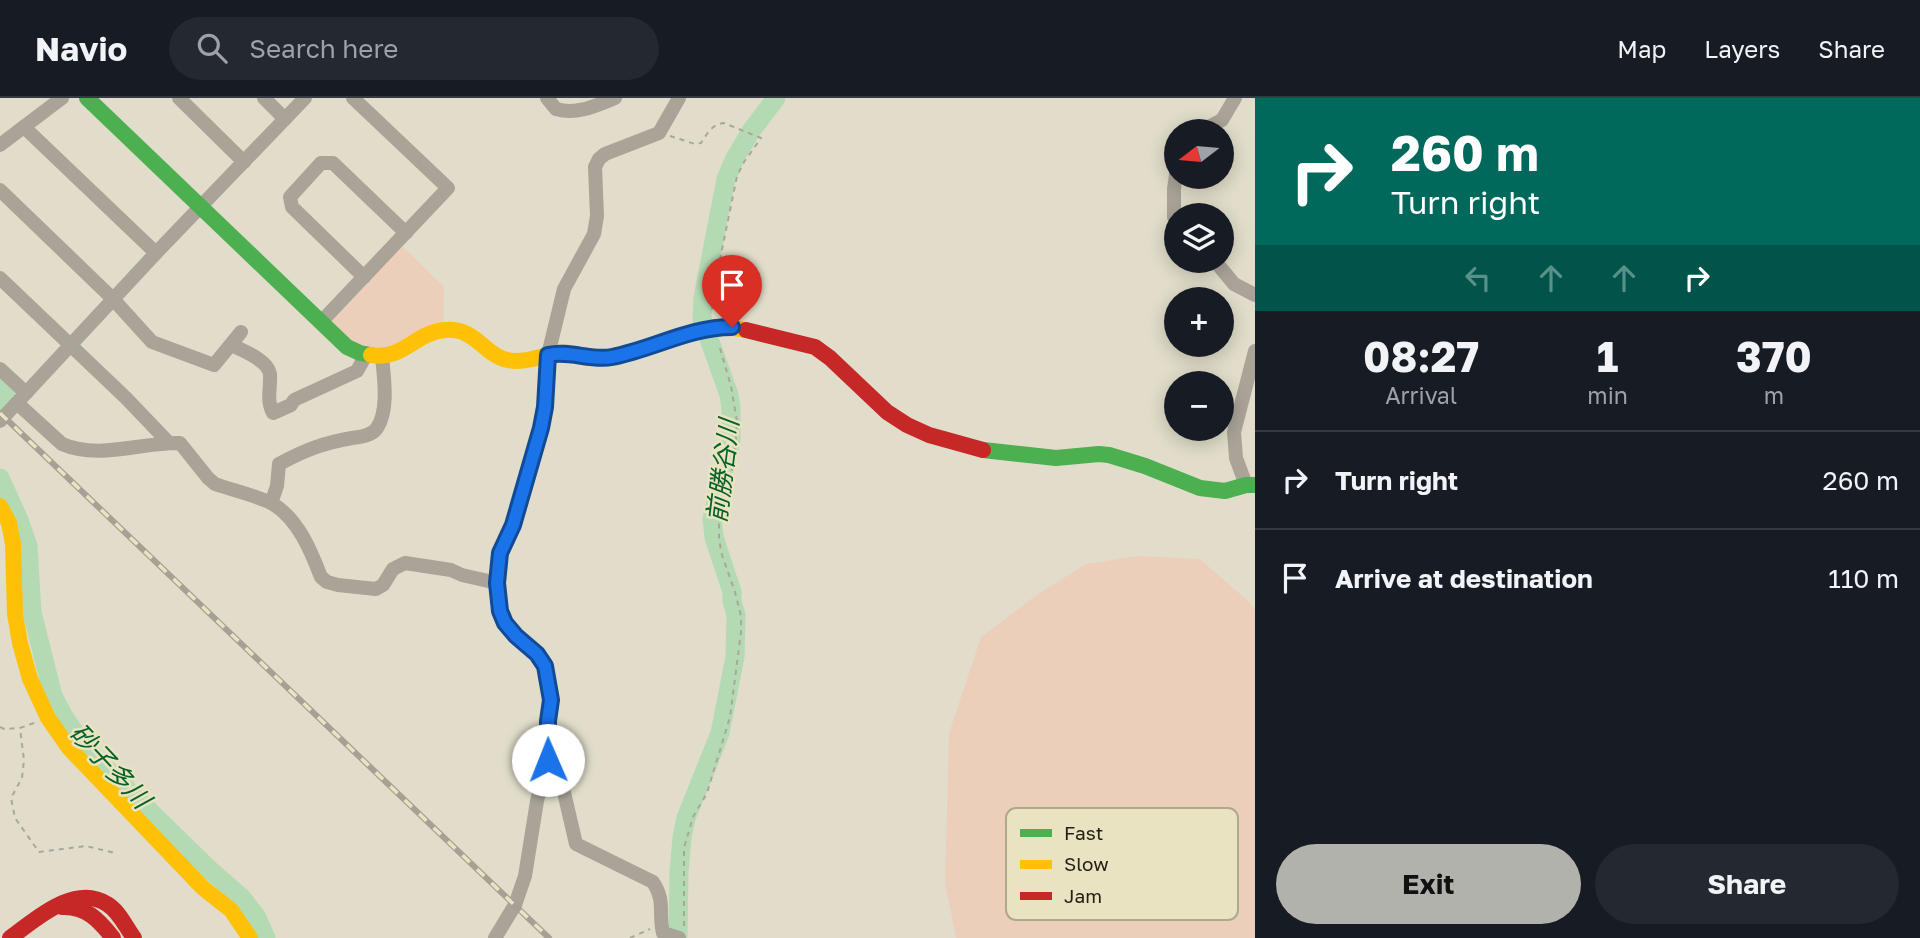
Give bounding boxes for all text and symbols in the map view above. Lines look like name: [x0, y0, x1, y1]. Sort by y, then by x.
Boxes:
search box: [169, 17, 659, 80]
text: Navio: [35, 29, 127, 68]
icon: search: [193, 29, 231, 67]
text: Search here: [249, 33, 398, 64]
text: Map: [1617, 34, 1666, 63]
text: Layers: [1704, 34, 1780, 63]
text: Share: [1818, 34, 1885, 63]
north arrow: [1164, 119, 1234, 189]
map controls: [1164, 119, 1234, 441]
text: 260 m: [1391, 123, 1539, 182]
icon: right: [1276, 126, 1367, 217]
text: Turn right: [1391, 183, 1540, 221]
button: layers: [1164, 203, 1234, 273]
pin: [702, 255, 762, 327]
icon: left: [1459, 259, 1497, 297]
icon: ahead: [1532, 259, 1570, 297]
icon: ahead: [1605, 259, 1643, 297]
icon: right: [1678, 259, 1716, 297]
icon: arrive: [713, 266, 751, 304]
button: +: [1164, 287, 1234, 357]
text: 08:27: [1363, 331, 1479, 381]
text: 1: [1597, 331, 1618, 381]
text: 370: [1736, 331, 1812, 381]
button: −: [1164, 371, 1234, 441]
text: Arrival: [1385, 381, 1457, 409]
text: min: [1587, 381, 1628, 409]
text: m: [1764, 381, 1784, 409]
water label: 前勝谷川: [701, 414, 745, 524]
icon: right: [1276, 461, 1314, 499]
text: Turn right: [1335, 465, 1458, 496]
text: 260 m: [1823, 465, 1899, 496]
icon: arrive: [1276, 559, 1314, 597]
text: Arrive at destination: [1335, 563, 1593, 594]
text: 110 m: [1828, 563, 1899, 594]
water label: 砂子多川: [64, 717, 159, 816]
position arrow: [511, 723, 585, 797]
legend: [1006, 808, 1238, 920]
text: Fast: [1064, 821, 1103, 844]
button: Exit: [1276, 844, 1581, 924]
button: Share: [1595, 844, 1899, 924]
text: Slow: [1064, 852, 1109, 875]
text: Jam: [1064, 884, 1102, 907]

